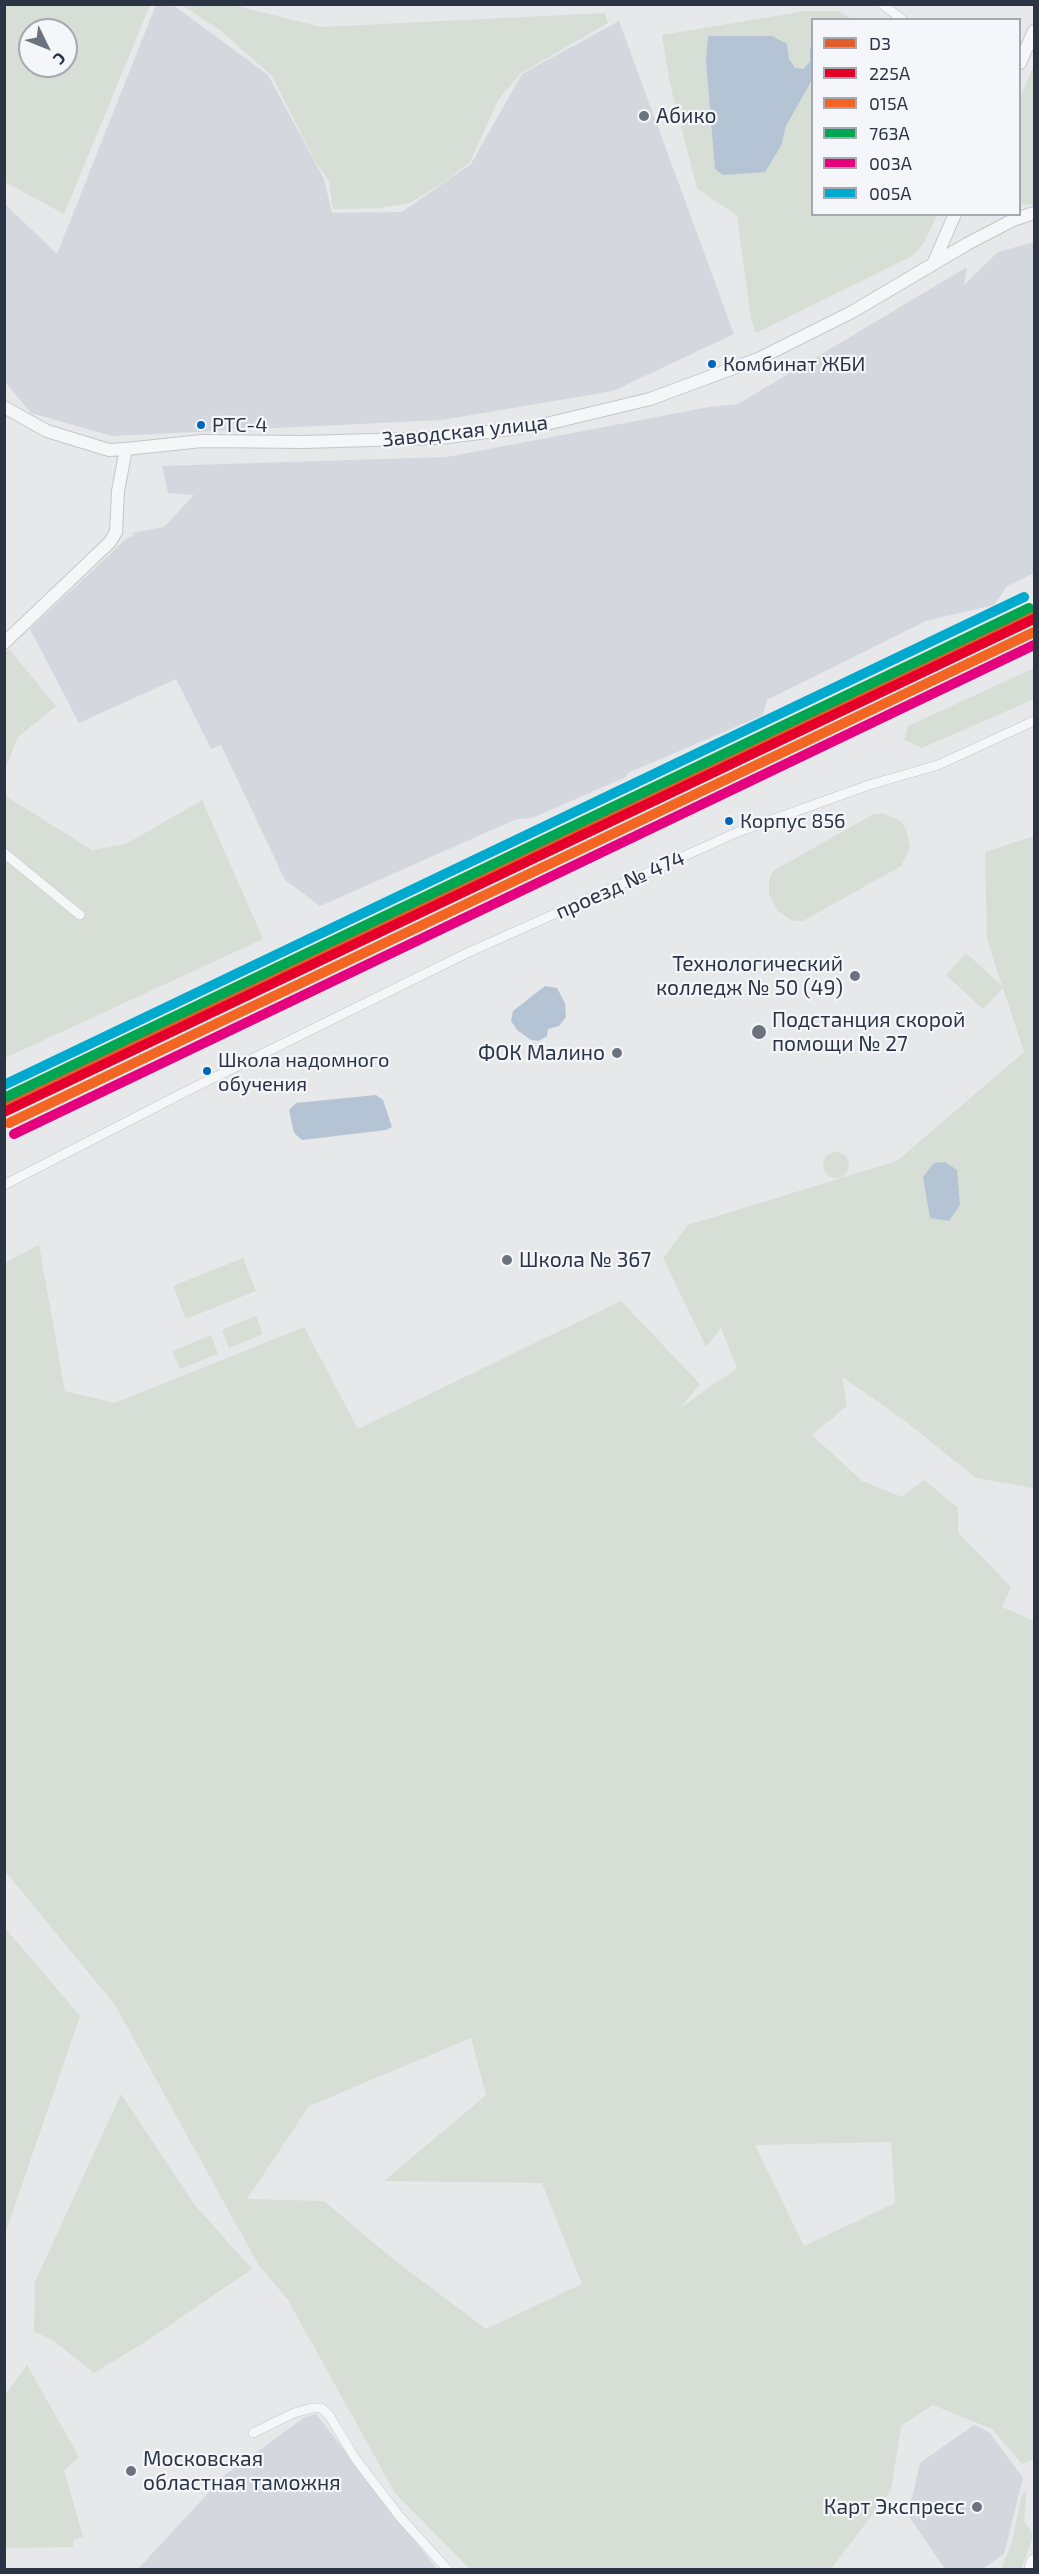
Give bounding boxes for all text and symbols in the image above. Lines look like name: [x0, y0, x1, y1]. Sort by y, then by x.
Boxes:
north arrow: [18, 18, 78, 78]
legend: [811, 18, 1021, 216]
text: D3: [869, 32, 891, 54]
text: С: [50, 49, 70, 69]
text: 225А: [869, 62, 910, 84]
text: 015А: [869, 92, 908, 114]
place label: Абико: [656, 103, 717, 129]
marker: Абико: [637, 109, 651, 123]
text: 763А: [869, 122, 910, 144]
text: 003А: [869, 152, 912, 174]
text: 005А: [869, 182, 912, 204]
place label: Комбинат ЖБИ: [723, 352, 865, 376]
marker: Комбинат ЖБИ: [706, 358, 718, 370]
street label: Заводская улица: [381, 410, 549, 452]
place label: РТС-4: [212, 413, 268, 437]
marker: РТС-4: [195, 419, 207, 431]
place label: Корпус 856: [740, 809, 846, 833]
marker: Корпус 856: [723, 815, 735, 827]
street label: проезд № 474: [552, 845, 688, 925]
place label: Технологический колледж № 50 (49): [656, 951, 843, 1001]
marker: Технологический колледж № 50 (49): [848, 969, 862, 983]
place label: Подстанция скорой помощи № 27: [772, 1007, 965, 1057]
marker: Подстанция скорой помощи № 27: [750, 1023, 768, 1041]
place label: ФОК Малино: [478, 1040, 605, 1066]
marker: ФОК Малино: [610, 1046, 624, 1060]
place label: Школа надомного обучения: [218, 1048, 389, 1095]
marker: Школа надомного обучения: [201, 1065, 213, 1077]
place label: Школа № 367: [519, 1247, 651, 1273]
marker: Школа № 367: [500, 1253, 514, 1267]
place label: Московская областная таможня: [143, 2446, 341, 2496]
marker: Московская областная таможня: [124, 2464, 138, 2478]
place label: Карт Экспресс: [824, 2494, 965, 2520]
marker: Карт Экспресс: [970, 2500, 984, 2514]

